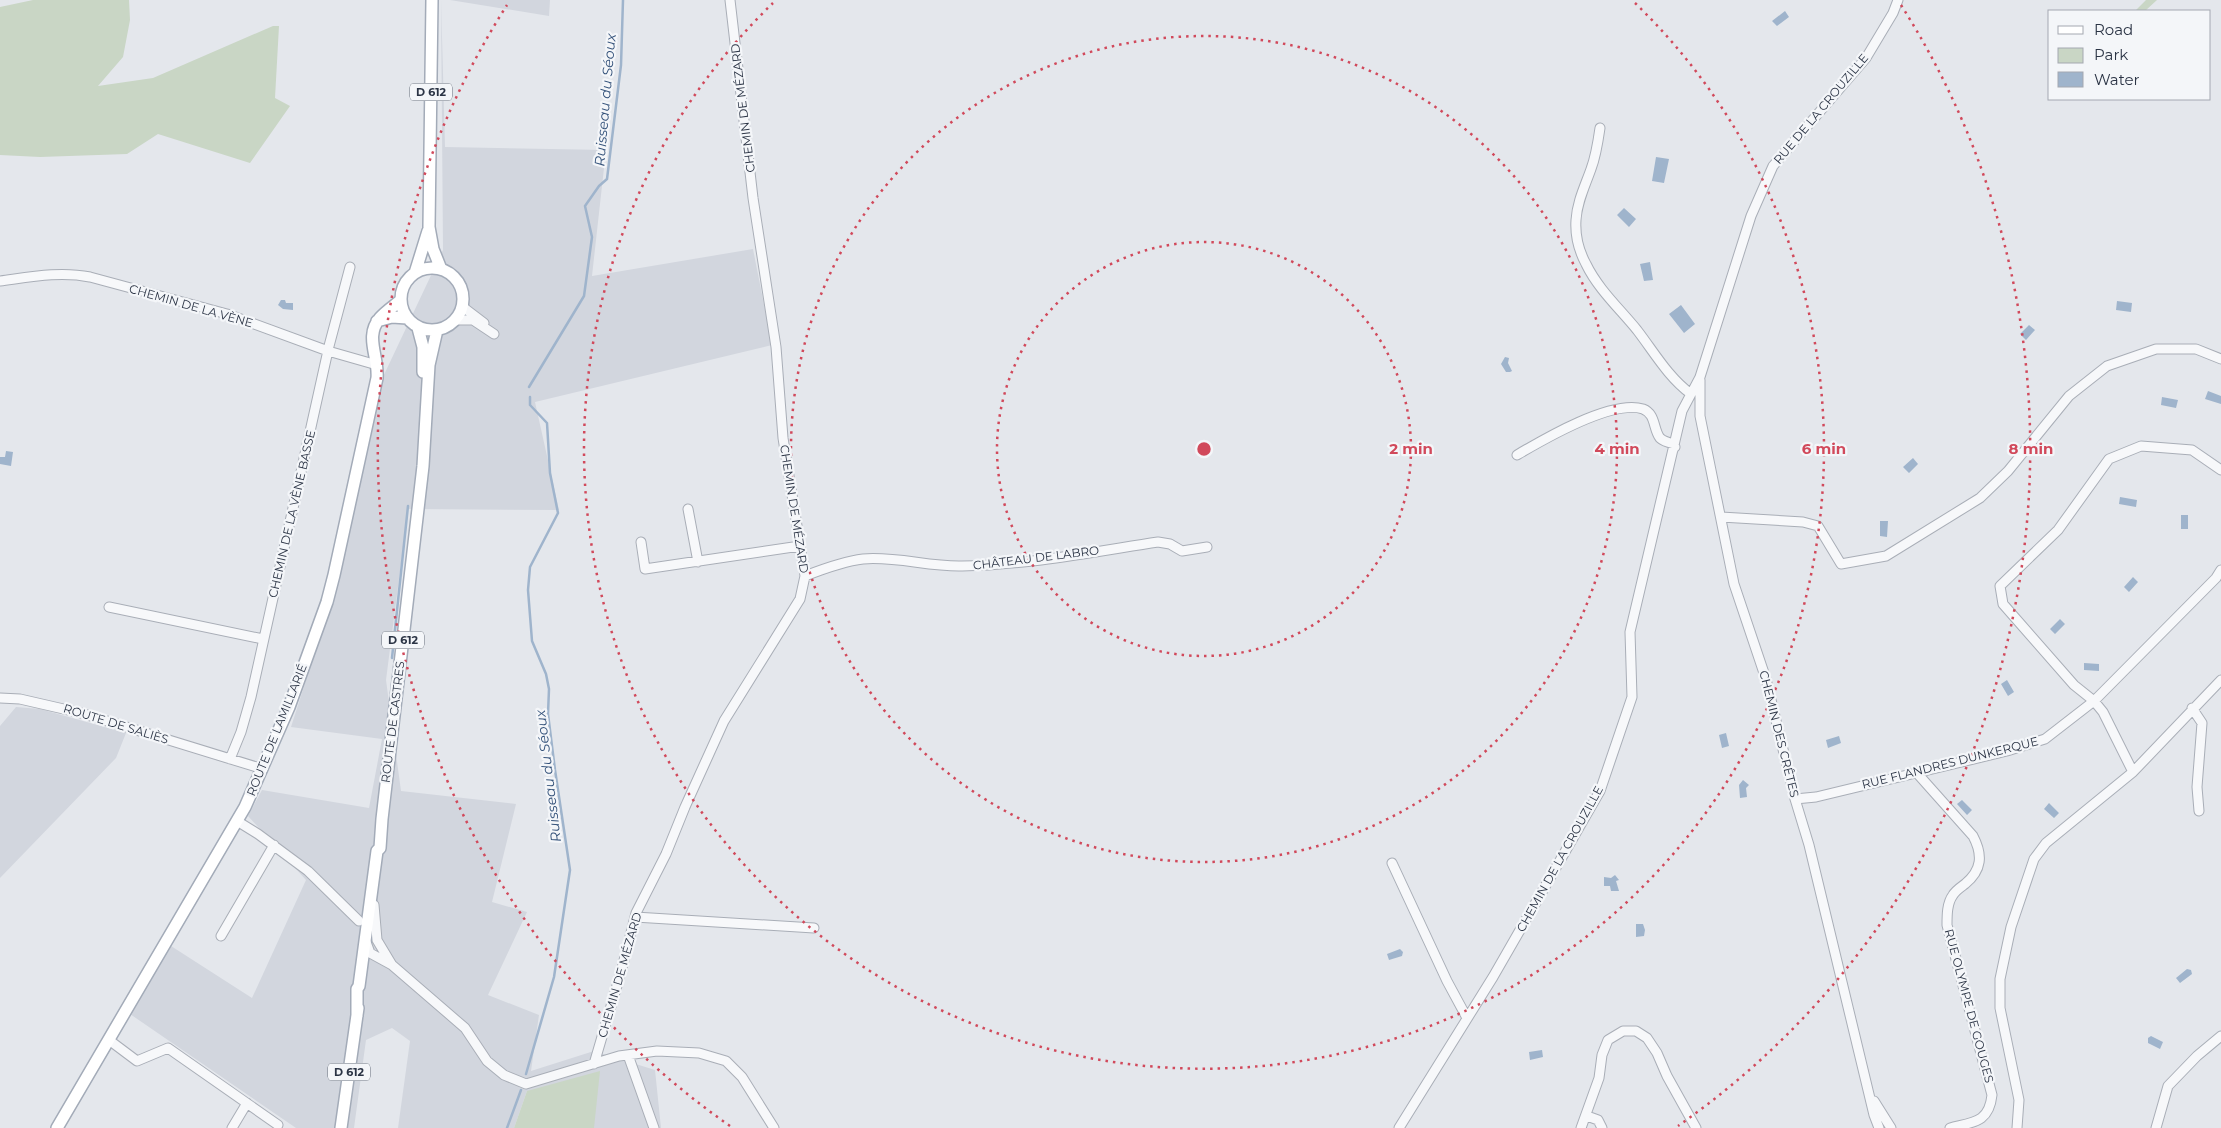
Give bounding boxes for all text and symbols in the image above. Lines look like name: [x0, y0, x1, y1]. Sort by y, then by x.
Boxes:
legend: [2048, 10, 2211, 100]
text: Road: [2094, 20, 2133, 39]
water label: Ruisseau du Séoux: [590, 32, 620, 167]
street label: CHEMIN DE MÉZARD: [727, 43, 758, 173]
text: Park: [2094, 45, 2128, 64]
street label: RUE DE LA CROUZILLE: [1770, 50, 1871, 167]
text: Water: [2094, 70, 2140, 89]
road number: D 612: [410, 84, 452, 100]
street label: CHEMIN DE LA VÈNE: [127, 281, 255, 330]
street label: CHEMIN DE LA VÈNE BASSE: [265, 429, 318, 599]
text: 2 min: [1389, 439, 1433, 458]
text: 4 min: [1594, 439, 1640, 458]
text: 6 min: [1802, 439, 1846, 458]
text: 8 min: [2009, 439, 2053, 458]
centre of rings: [1195, 440, 1213, 458]
street label: CHEMIN DE MÉZARD: [777, 444, 812, 574]
street label: CHÂTEAU DE LABRO: [972, 542, 1100, 573]
road number: D 612: [382, 632, 424, 648]
street label: ROUTE DE CASTRES: [378, 660, 407, 784]
street label: ROUTE DE LAMILLARIÉ: [243, 662, 310, 798]
street label: CHEMIN DES CRÊTES: [1756, 669, 1803, 799]
street label: ROUTE DE SALIÈS: [62, 700, 171, 747]
water label: Ruisseau du Séoux: [531, 708, 565, 843]
street label: RUE FLANDRES DUNKERQUE: [1860, 733, 2040, 792]
street label: CHEMIN DE LA CROUZILLE: [1513, 783, 1606, 934]
street label: CHEMIN DE MÉZARD: [594, 910, 645, 1039]
street label: RUE OLYMPE DE GOUGES: [1942, 927, 1997, 1085]
road number: D 612: [328, 1064, 370, 1080]

